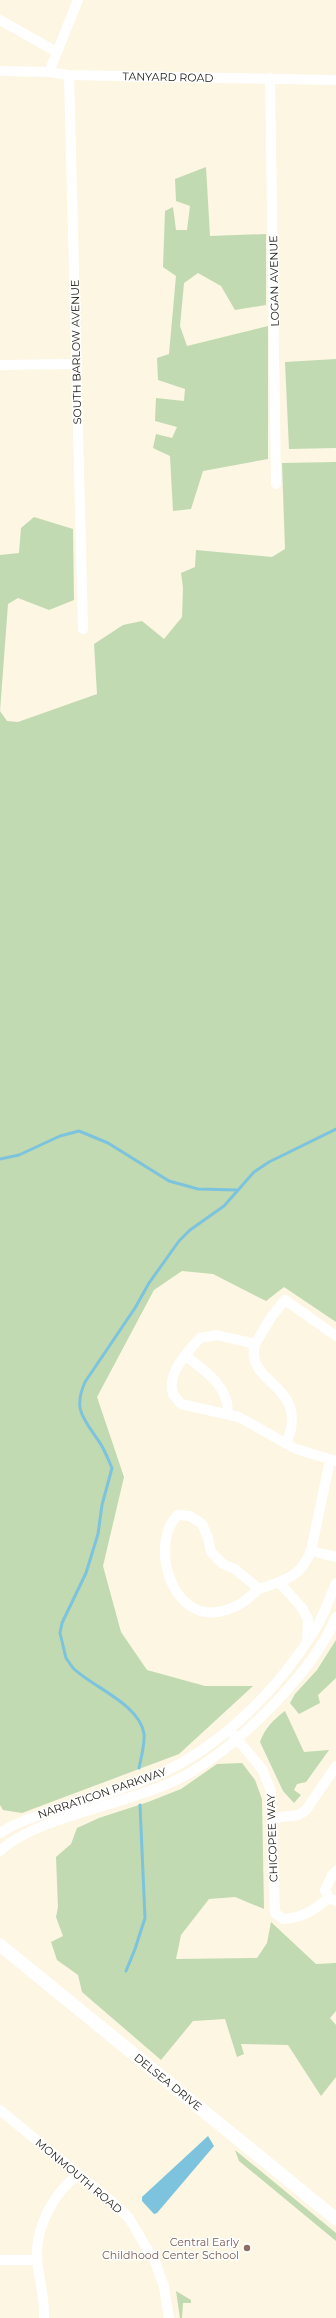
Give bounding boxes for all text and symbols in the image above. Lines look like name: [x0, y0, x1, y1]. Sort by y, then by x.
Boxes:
street label: TANYARD ROAD: [122, 69, 214, 85]
street label: LOGAN AVENUE: [266, 235, 282, 327]
street label: SOUTH BARLOW AVENUE: [68, 280, 84, 424]
street label: NARRATICON PARKWAY: [36, 1764, 168, 1822]
street label: CHICOPEE WAY: [263, 1794, 281, 1882]
street label: DELSEA DRIVE: [131, 2051, 205, 2113]
street label: MONMOUTH ROAD: [33, 2136, 125, 2216]
place label: Central Early Childhood Center School: [102, 2235, 239, 2262]
marker: Central Early Childhood Center School: [242, 2243, 252, 2253]

